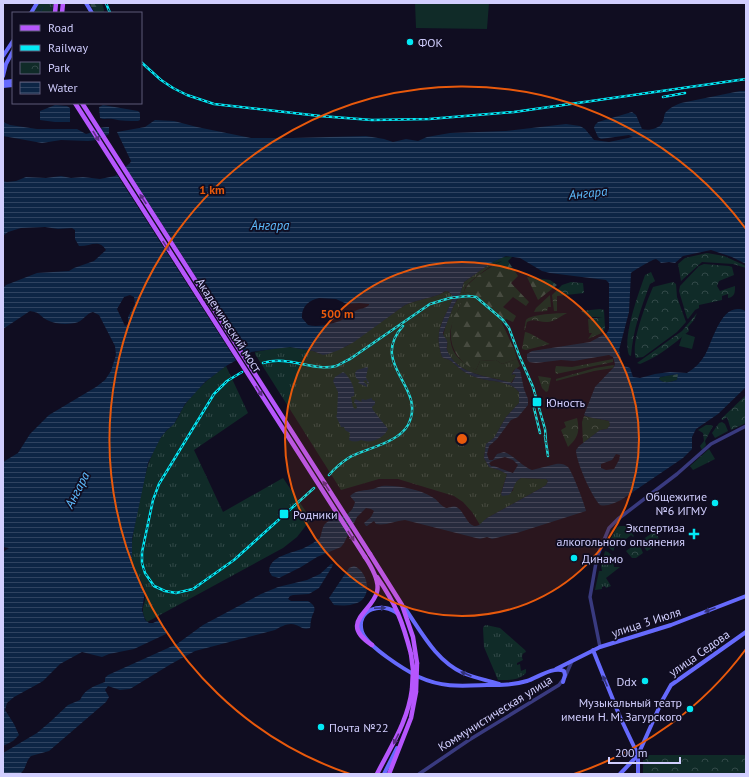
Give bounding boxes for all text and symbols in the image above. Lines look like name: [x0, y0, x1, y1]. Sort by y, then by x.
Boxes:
legend: [12, 12, 142, 104]
text: Road: [48, 20, 73, 35]
place label: ФОК: [418, 35, 443, 50]
marker: ФОК: [405, 37, 415, 47]
text: Railway: [48, 40, 88, 55]
text: Park: [48, 60, 70, 75]
text: Water: [48, 80, 78, 95]
one-way arrow: [92, 131, 100, 141]
text: 1 km: [199, 182, 225, 197]
water label: Ангара: [567, 182, 609, 204]
one-way arrow: [140, 194, 147, 205]
water label: Ангара: [250, 217, 290, 234]
one-way arrow: [162, 241, 170, 251]
street label: Академический мост: [193, 275, 265, 375]
text: 500 m: [320, 306, 354, 321]
one-way arrow: [255, 385, 262, 396]
place label: Юность: [546, 395, 586, 410]
marker: Юность: [531, 396, 543, 408]
centre of rings: [455, 432, 469, 446]
water label: Ангара: [60, 468, 94, 512]
one-way arrow: [323, 480, 330, 492]
place label: Общежитие №6 ИГМУ: [645, 489, 707, 518]
marker: Общежитие №6 ИГМУ: [710, 498, 720, 508]
place label: Родники: [293, 507, 337, 522]
marker: Родники: [278, 508, 290, 520]
place label: Экспертиза алкогольного опьянения: [557, 520, 685, 549]
marker: Экспертиза алкогольного опьянения: [688, 528, 700, 540]
one-way arrow: [348, 530, 355, 541]
place label: Динамо: [582, 551, 623, 566]
marker: Динамо: [569, 553, 579, 563]
street label: улица 3 Июля: [609, 604, 683, 640]
one-way arrow: [374, 605, 386, 612]
one-way arrow: [703, 608, 715, 614]
street label: улица Седова: [666, 627, 732, 679]
one-way arrow: [460, 671, 471, 677]
street label: Коммунистическая улица: [435, 672, 555, 754]
place label: Ddx: [617, 674, 637, 689]
one-way arrow: [602, 675, 608, 687]
marker: Ddx: [640, 676, 650, 686]
place label: Музыкальный театр имени Н. М. Загурского: [561, 695, 682, 724]
marker: Музыкальный театр имени Н. М. Загурского: [685, 704, 695, 714]
place label: Почта №22: [329, 720, 389, 735]
marker: Почта №22: [316, 722, 326, 732]
one-way arrow: [392, 733, 399, 745]
scale bar: [609, 739, 680, 765]
text: 200 m: [615, 745, 648, 760]

